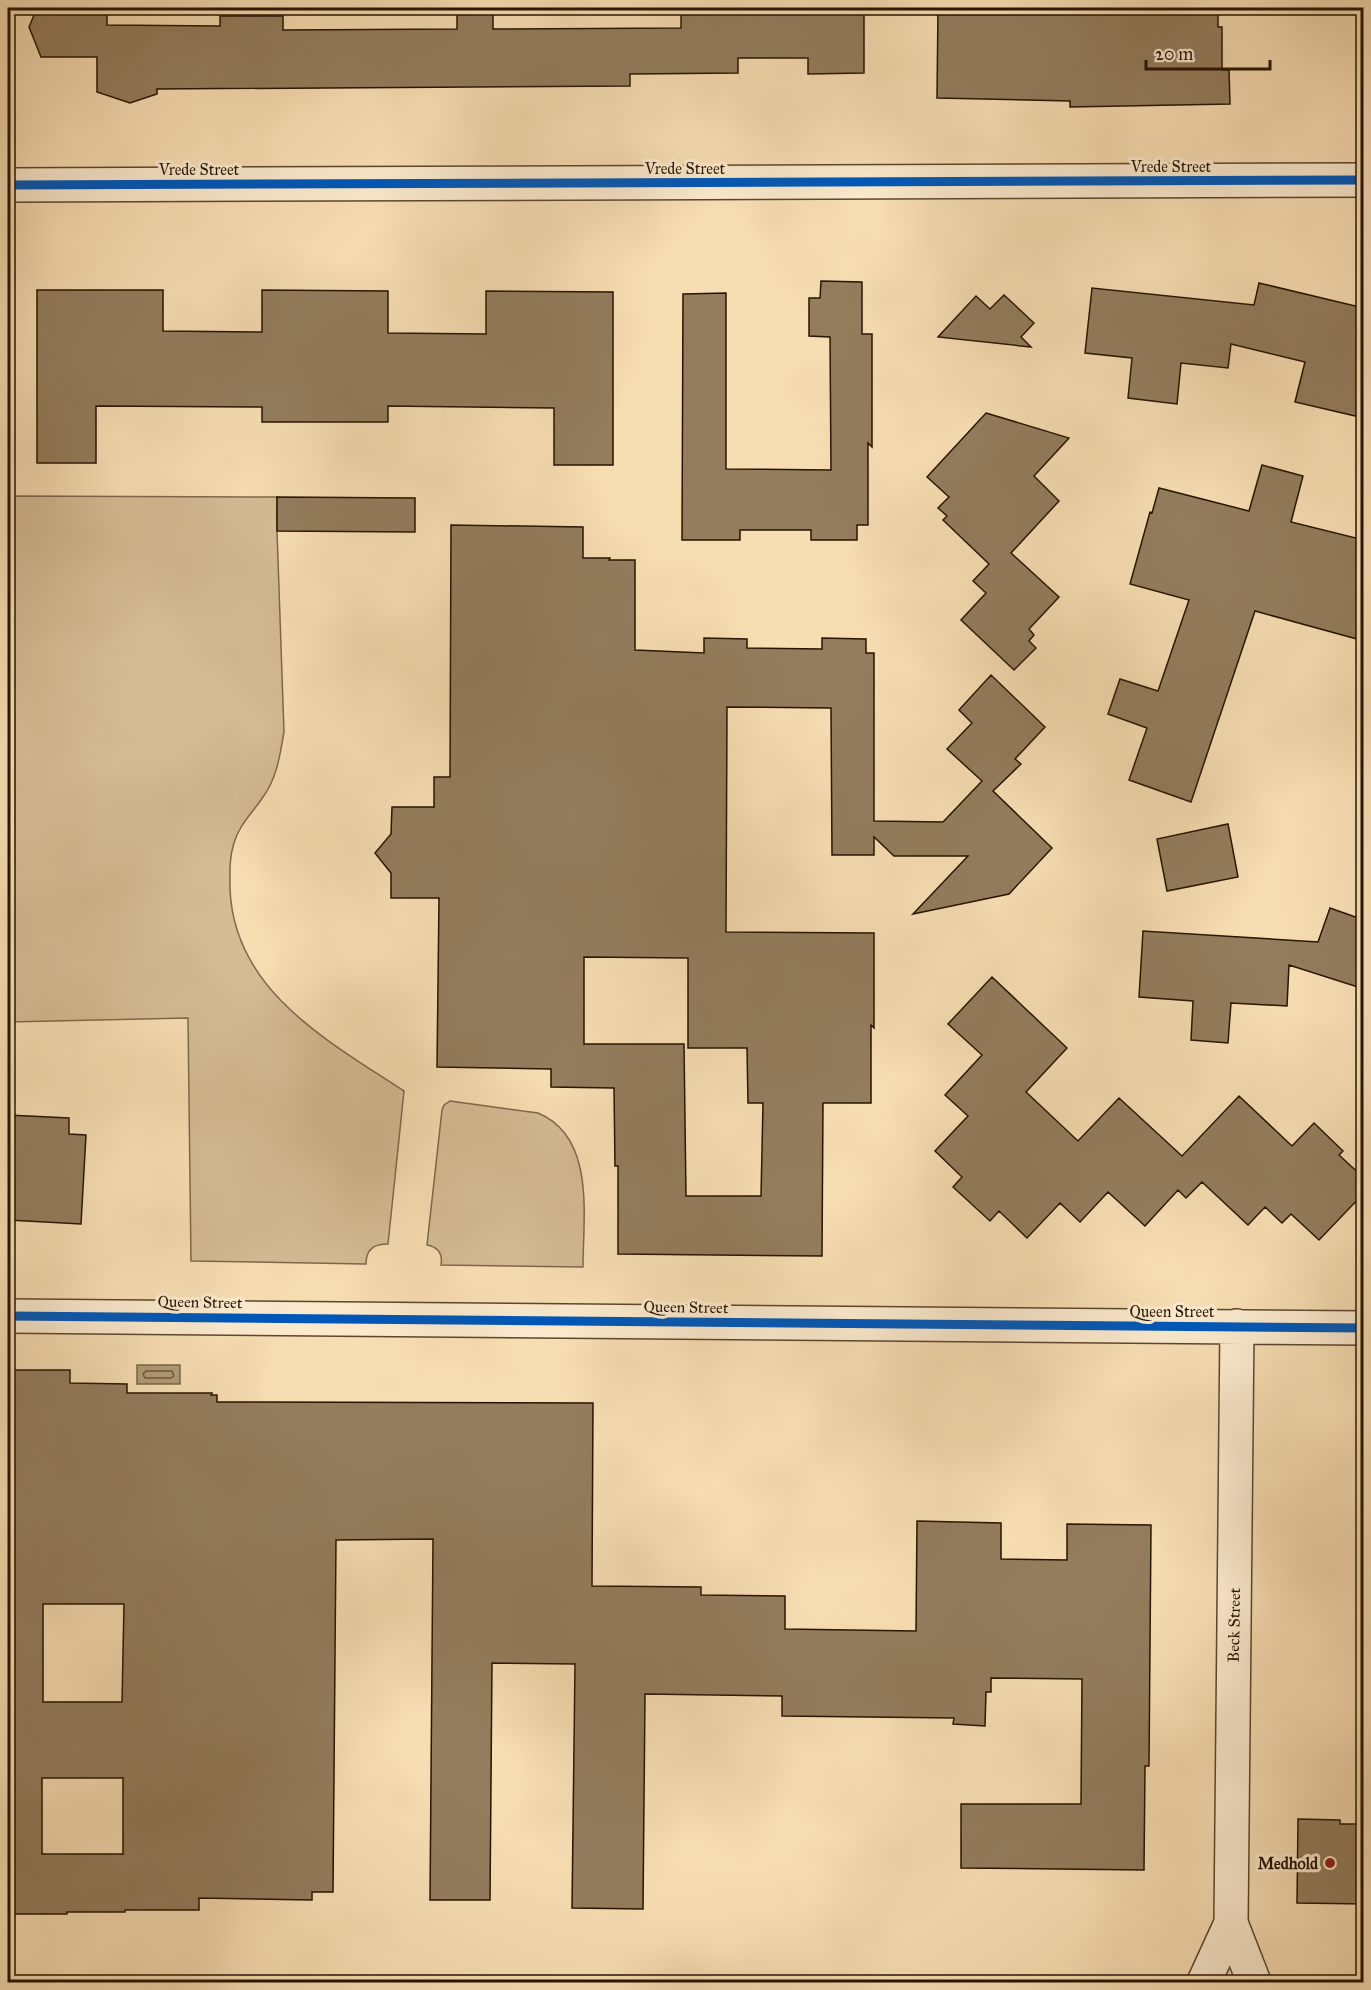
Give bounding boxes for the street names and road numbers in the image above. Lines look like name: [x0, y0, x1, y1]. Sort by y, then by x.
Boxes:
street label: Vrede Street: [1130, 157, 1212, 176]
street label: Vrede Street: [644, 159, 726, 178]
street label: Vrede Street: [158, 160, 240, 179]
street label: Queen Street: [157, 1292, 243, 1312]
street label: Queen Street: [643, 1297, 729, 1317]
street label: Queen Street: [1129, 1302, 1215, 1321]
street label: Beck Street: [1224, 1587, 1244, 1662]

